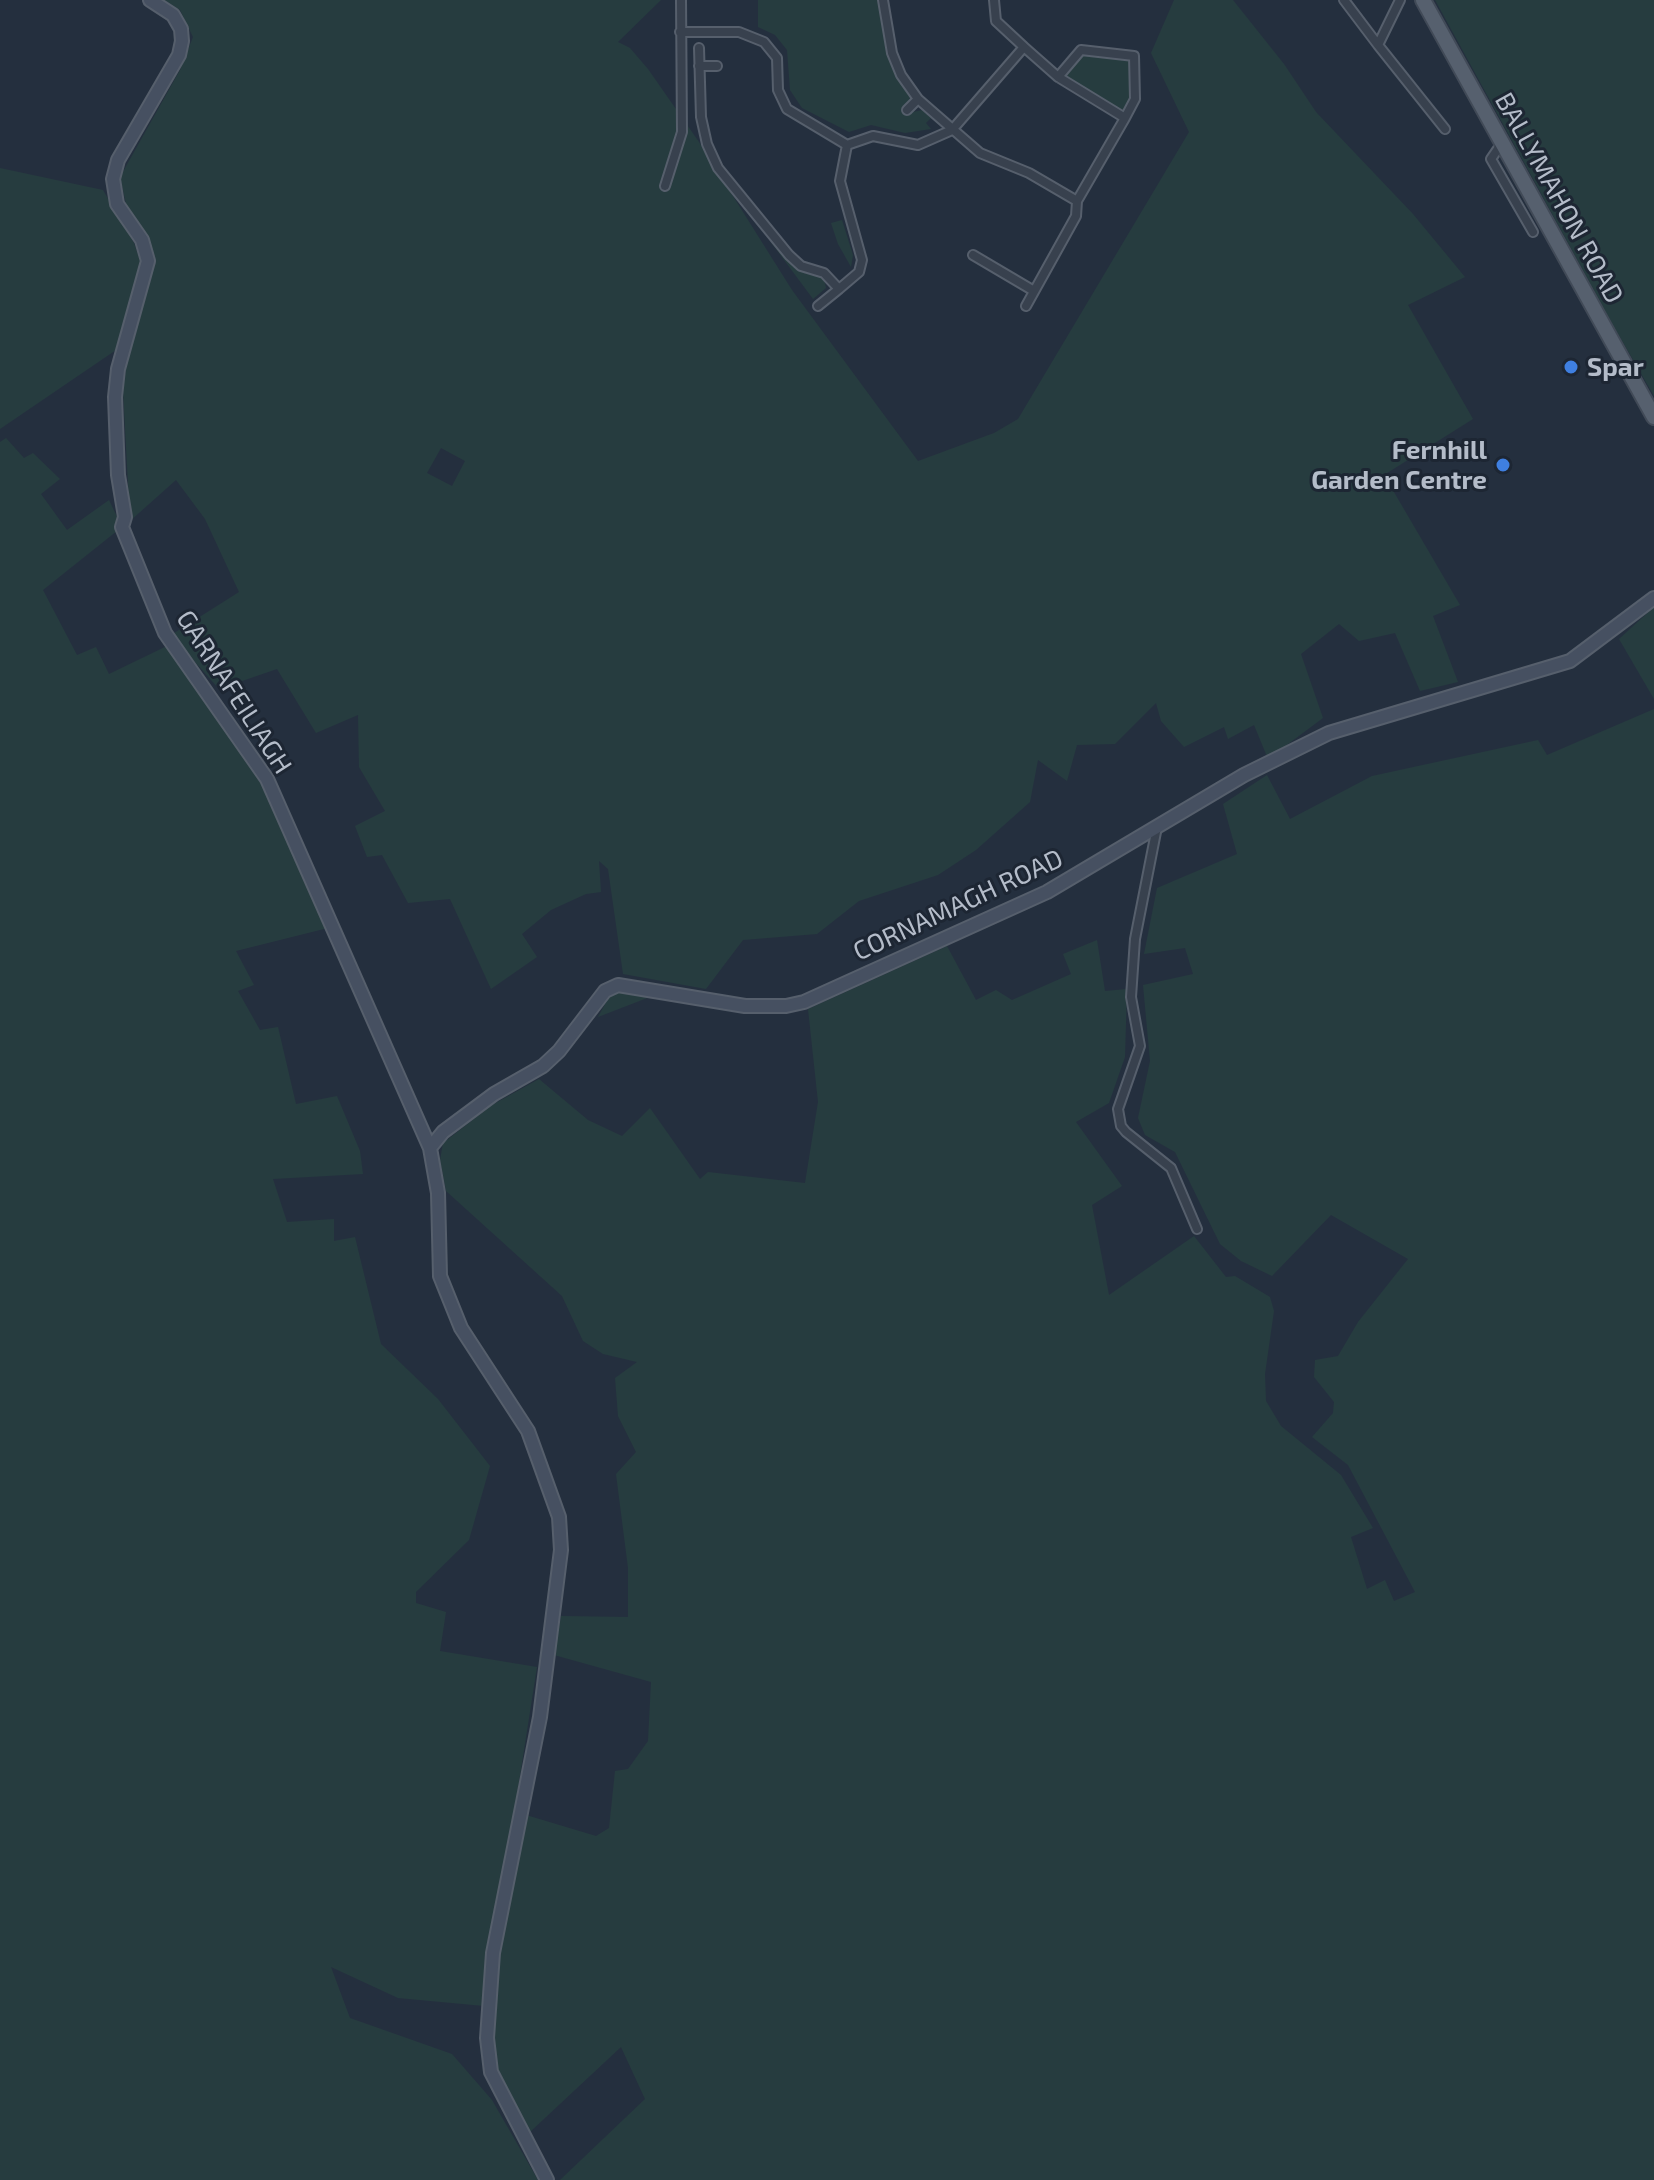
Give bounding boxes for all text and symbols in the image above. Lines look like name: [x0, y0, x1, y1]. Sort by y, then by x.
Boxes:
street label: BALLYMAHON ROAD: [1488, 87, 1630, 309]
place label: Spar: [1587, 351, 1644, 383]
marker: Spar: [1562, 358, 1580, 376]
place label: Fernhill Garden Centre: [1311, 434, 1487, 496]
marker: Fernhill Garden Centre: [1494, 456, 1512, 474]
street label: GARNAFEILIAGH: [170, 605, 298, 779]
street label: CORNAMAGH ROAD: [848, 843, 1068, 967]

